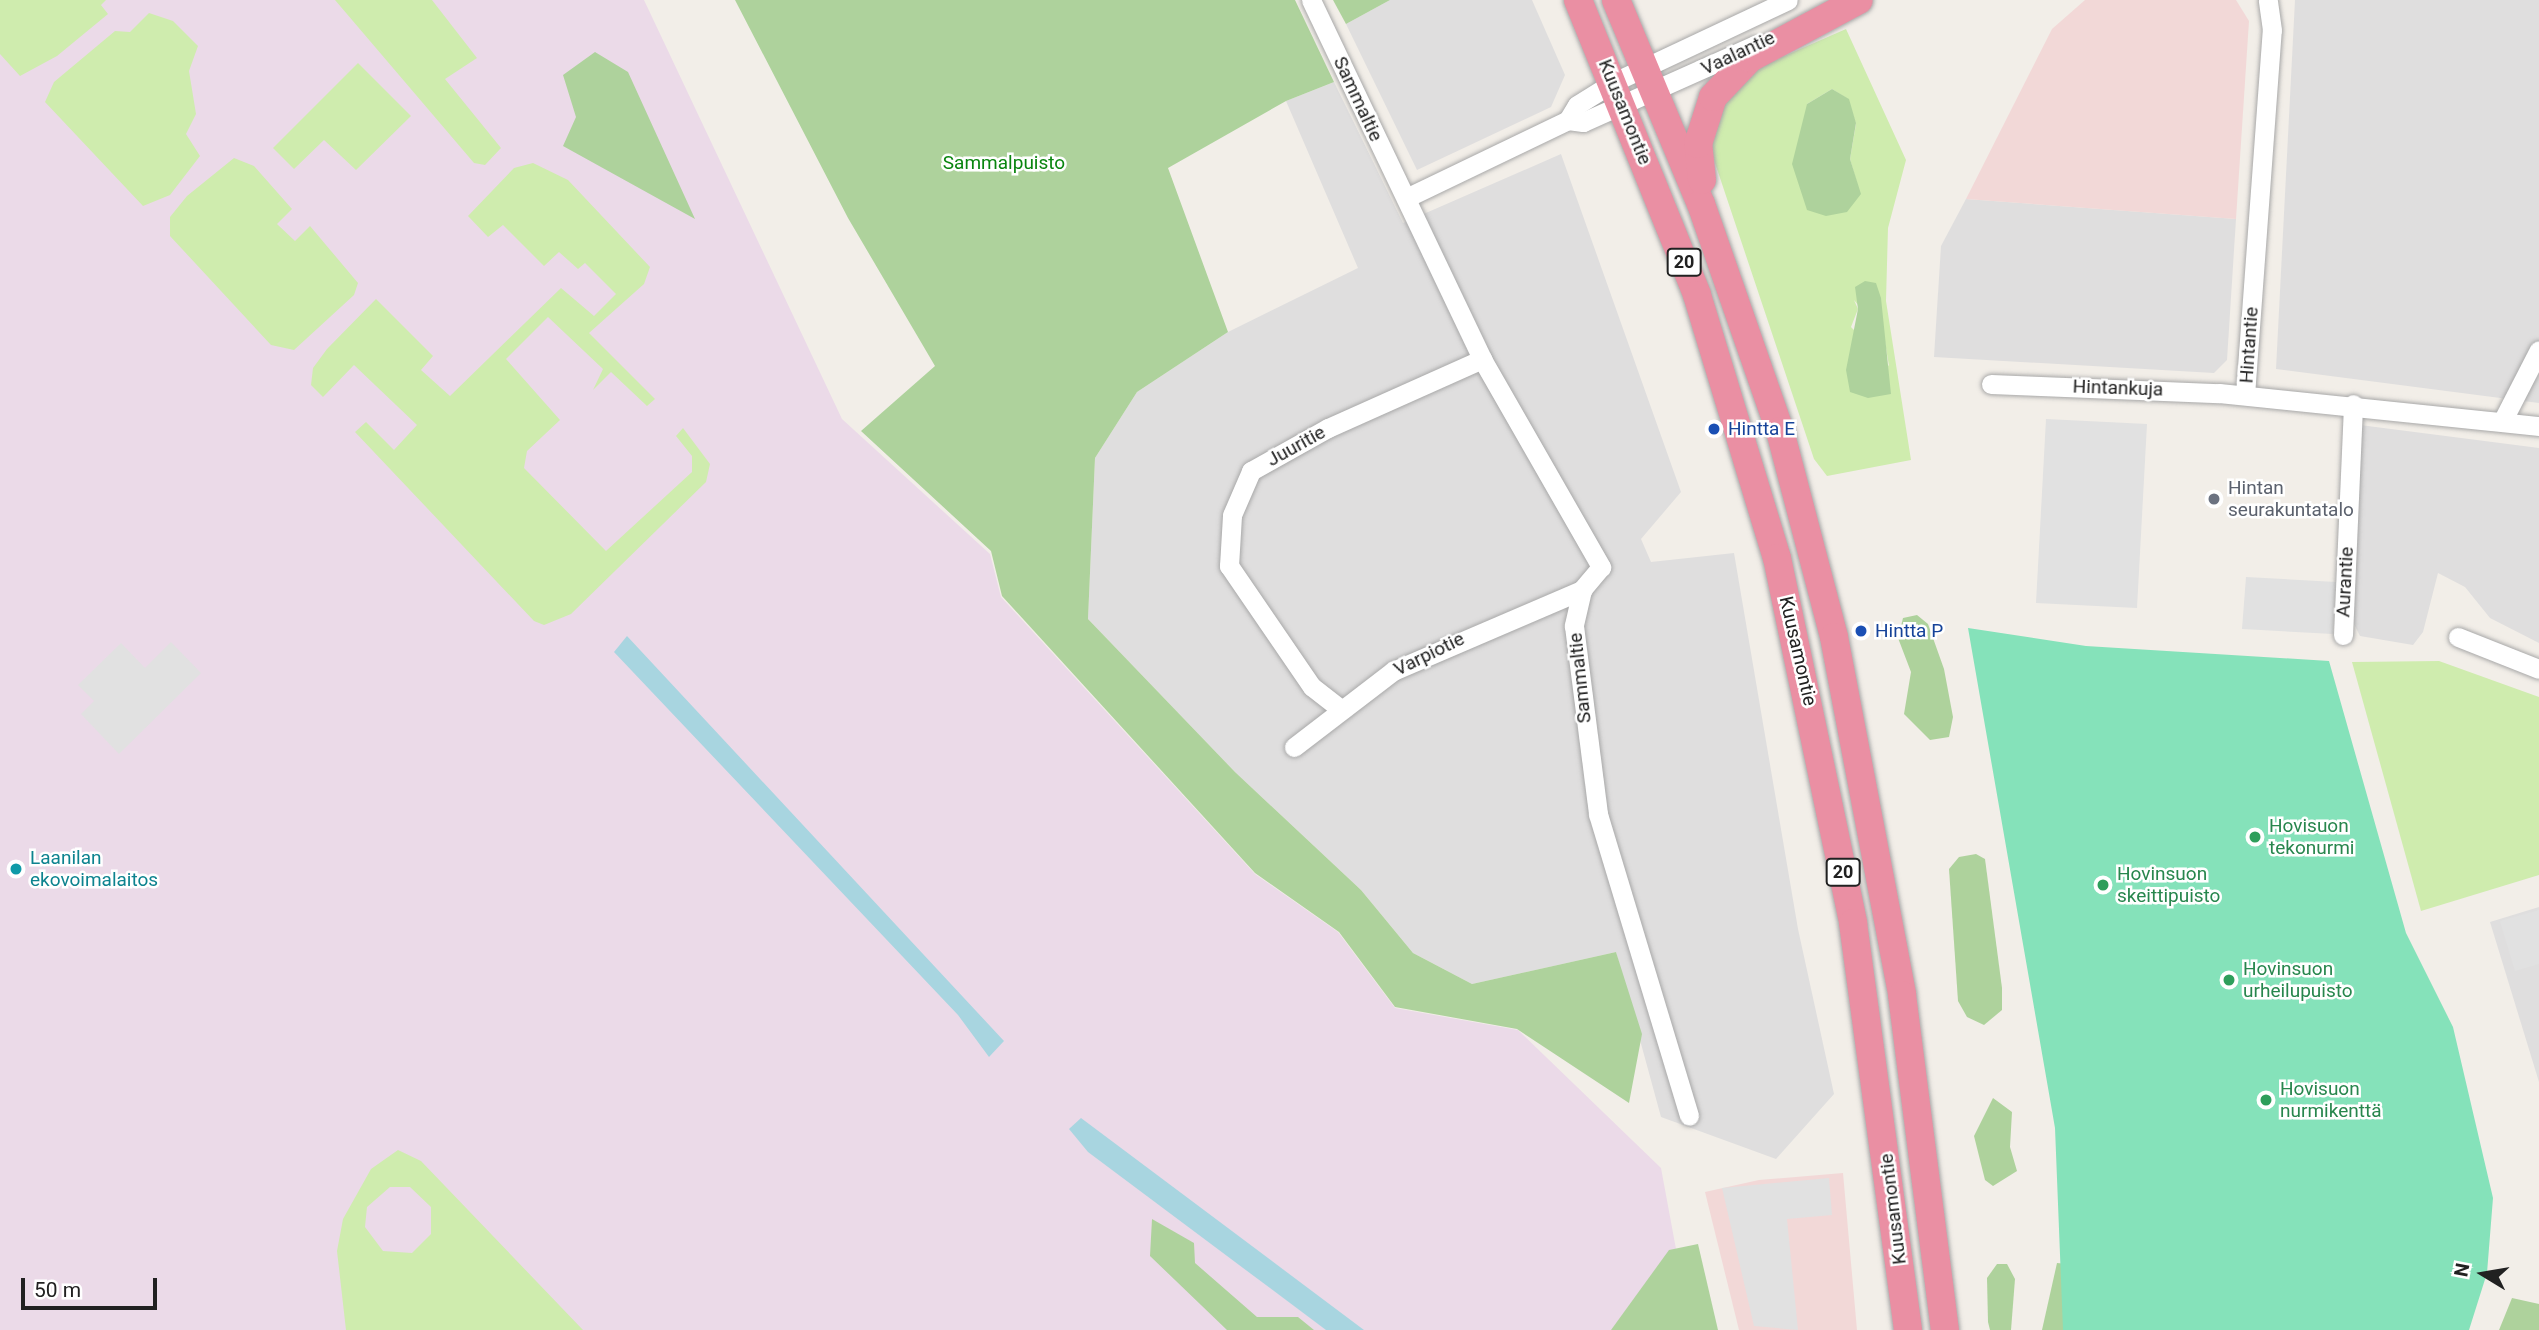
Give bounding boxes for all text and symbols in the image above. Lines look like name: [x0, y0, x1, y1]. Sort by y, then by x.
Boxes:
street label: Vaalantie: [1698, 26, 1778, 80]
street label: Sammaltie: [1328, 53, 1388, 145]
street label: Kuusamontie: [1594, 56, 1656, 168]
park label: Sammalpuisto: [943, 152, 1065, 174]
road number: 20: [1666, 248, 1702, 276]
street label: Hintantie: [2235, 306, 2263, 384]
street label: Hintankuja: [2072, 375, 2164, 401]
place label: Hintta E: [1728, 418, 1795, 440]
street label: Juuritie: [1263, 421, 1329, 471]
marker: Hintta E: [1706, 421, 1722, 437]
place label: Hintan seurakuntatalo: [2228, 477, 2354, 521]
marker: Hintan seurakuntatalo: [2206, 491, 2222, 507]
street label: Aurantie: [2332, 546, 2358, 618]
street label: Kuusamontie: [1774, 594, 1822, 708]
place label: Hintta P: [1875, 620, 1943, 642]
marker: Hintta P: [1853, 623, 1869, 639]
street label: Varpiotie: [1390, 627, 1468, 681]
street label: Sammaltie: [1564, 632, 1596, 724]
place label: Hovisuon tekonurmi: [2269, 815, 2354, 859]
marker: Hovisuon tekonurmi: [2247, 829, 2263, 845]
place label: Laanilan ekovoimalaitos: [30, 847, 158, 891]
road number: 20: [1826, 858, 1860, 886]
marker: Laanilan ekovoimalaitos: [8, 861, 24, 877]
place label: Hovinsuon skeittipuisto: [2117, 863, 2220, 907]
marker: Hovinsuon skeittipuisto: [2095, 877, 2111, 893]
place label: Hovinsuon urheilupuisto: [2243, 958, 2353, 1002]
marker: Hovinsuon urheilupuisto: [2221, 972, 2237, 988]
place label: Hovisuon nurmikenttä: [2280, 1078, 2381, 1122]
marker: Hovisuon nurmikenttä: [2258, 1092, 2274, 1108]
street label: Kuusamontie: [1875, 1152, 1911, 1266]
north arrow: [2448, 1239, 2518, 1309]
text: N: [2449, 1261, 2474, 1279]
scale bar: [24, 1264, 161, 1308]
text: 50 m: [34, 1278, 81, 1302]

